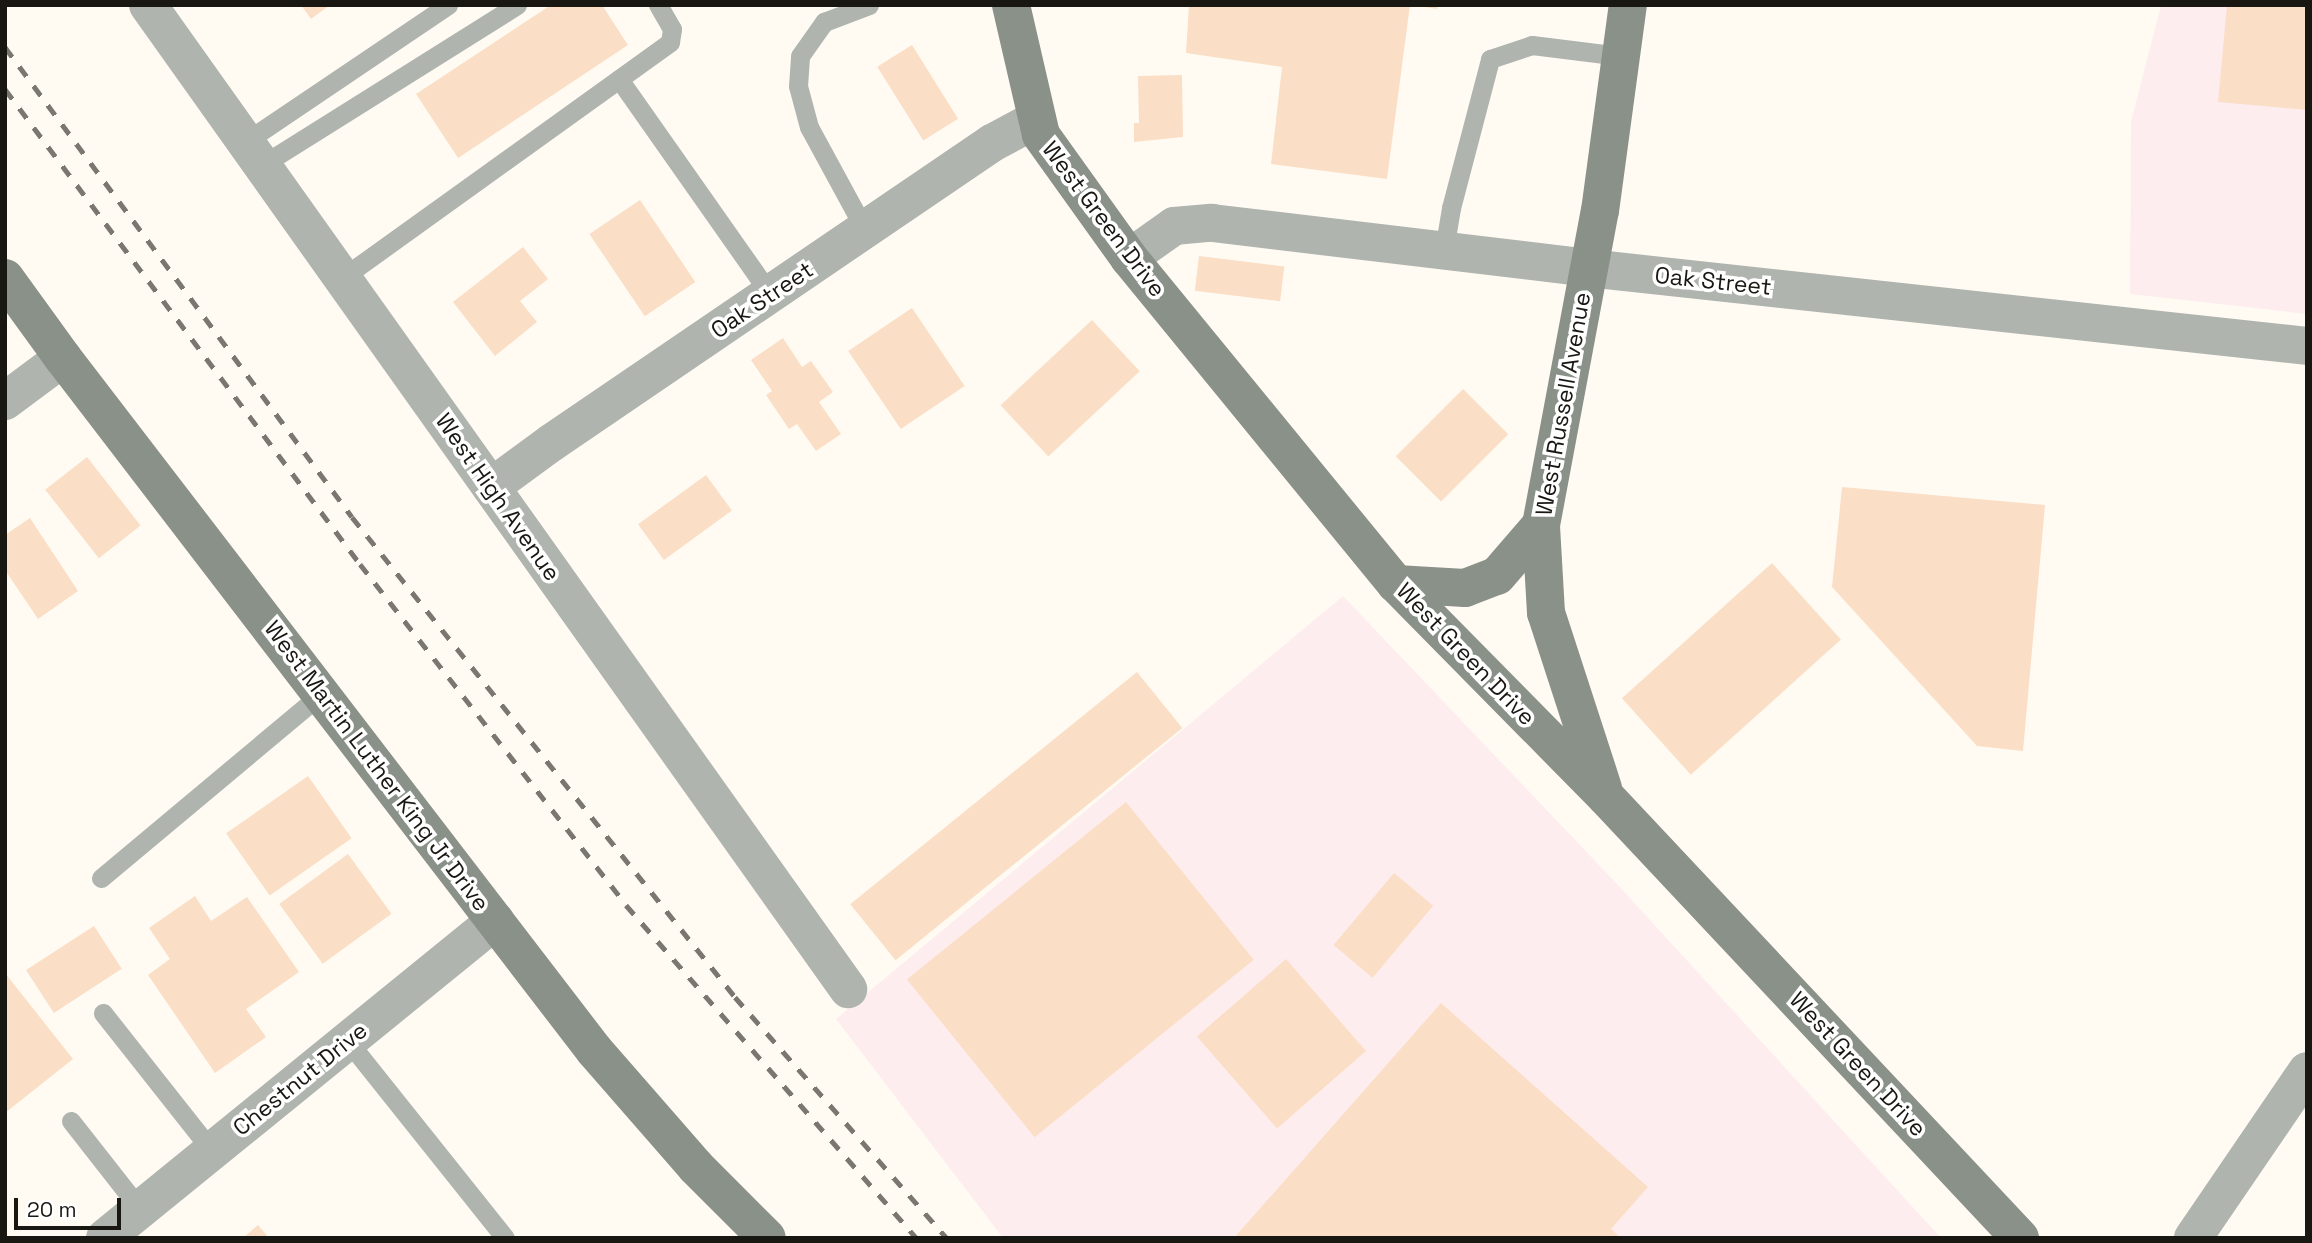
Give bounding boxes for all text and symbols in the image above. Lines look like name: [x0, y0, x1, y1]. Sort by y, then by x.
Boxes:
street label: West Green Drive: [1037, 136, 1171, 302]
street label: Oak Street: [706, 256, 818, 344]
street label: Oak Street: [1653, 261, 1773, 301]
street label: West Russell Avenue: [1530, 290, 1596, 518]
street label: West High Avenue: [430, 408, 566, 586]
street label: West Green Drive: [1391, 577, 1541, 731]
street label: West Martin Luther King Jr Drive: [259, 615, 495, 917]
street label: West Green Drive: [1784, 986, 1932, 1142]
street label: Chestnut Drive: [227, 1017, 373, 1141]
scale bar: [18, 1184, 124, 1228]
text: 20 m: [27, 1196, 77, 1223]

